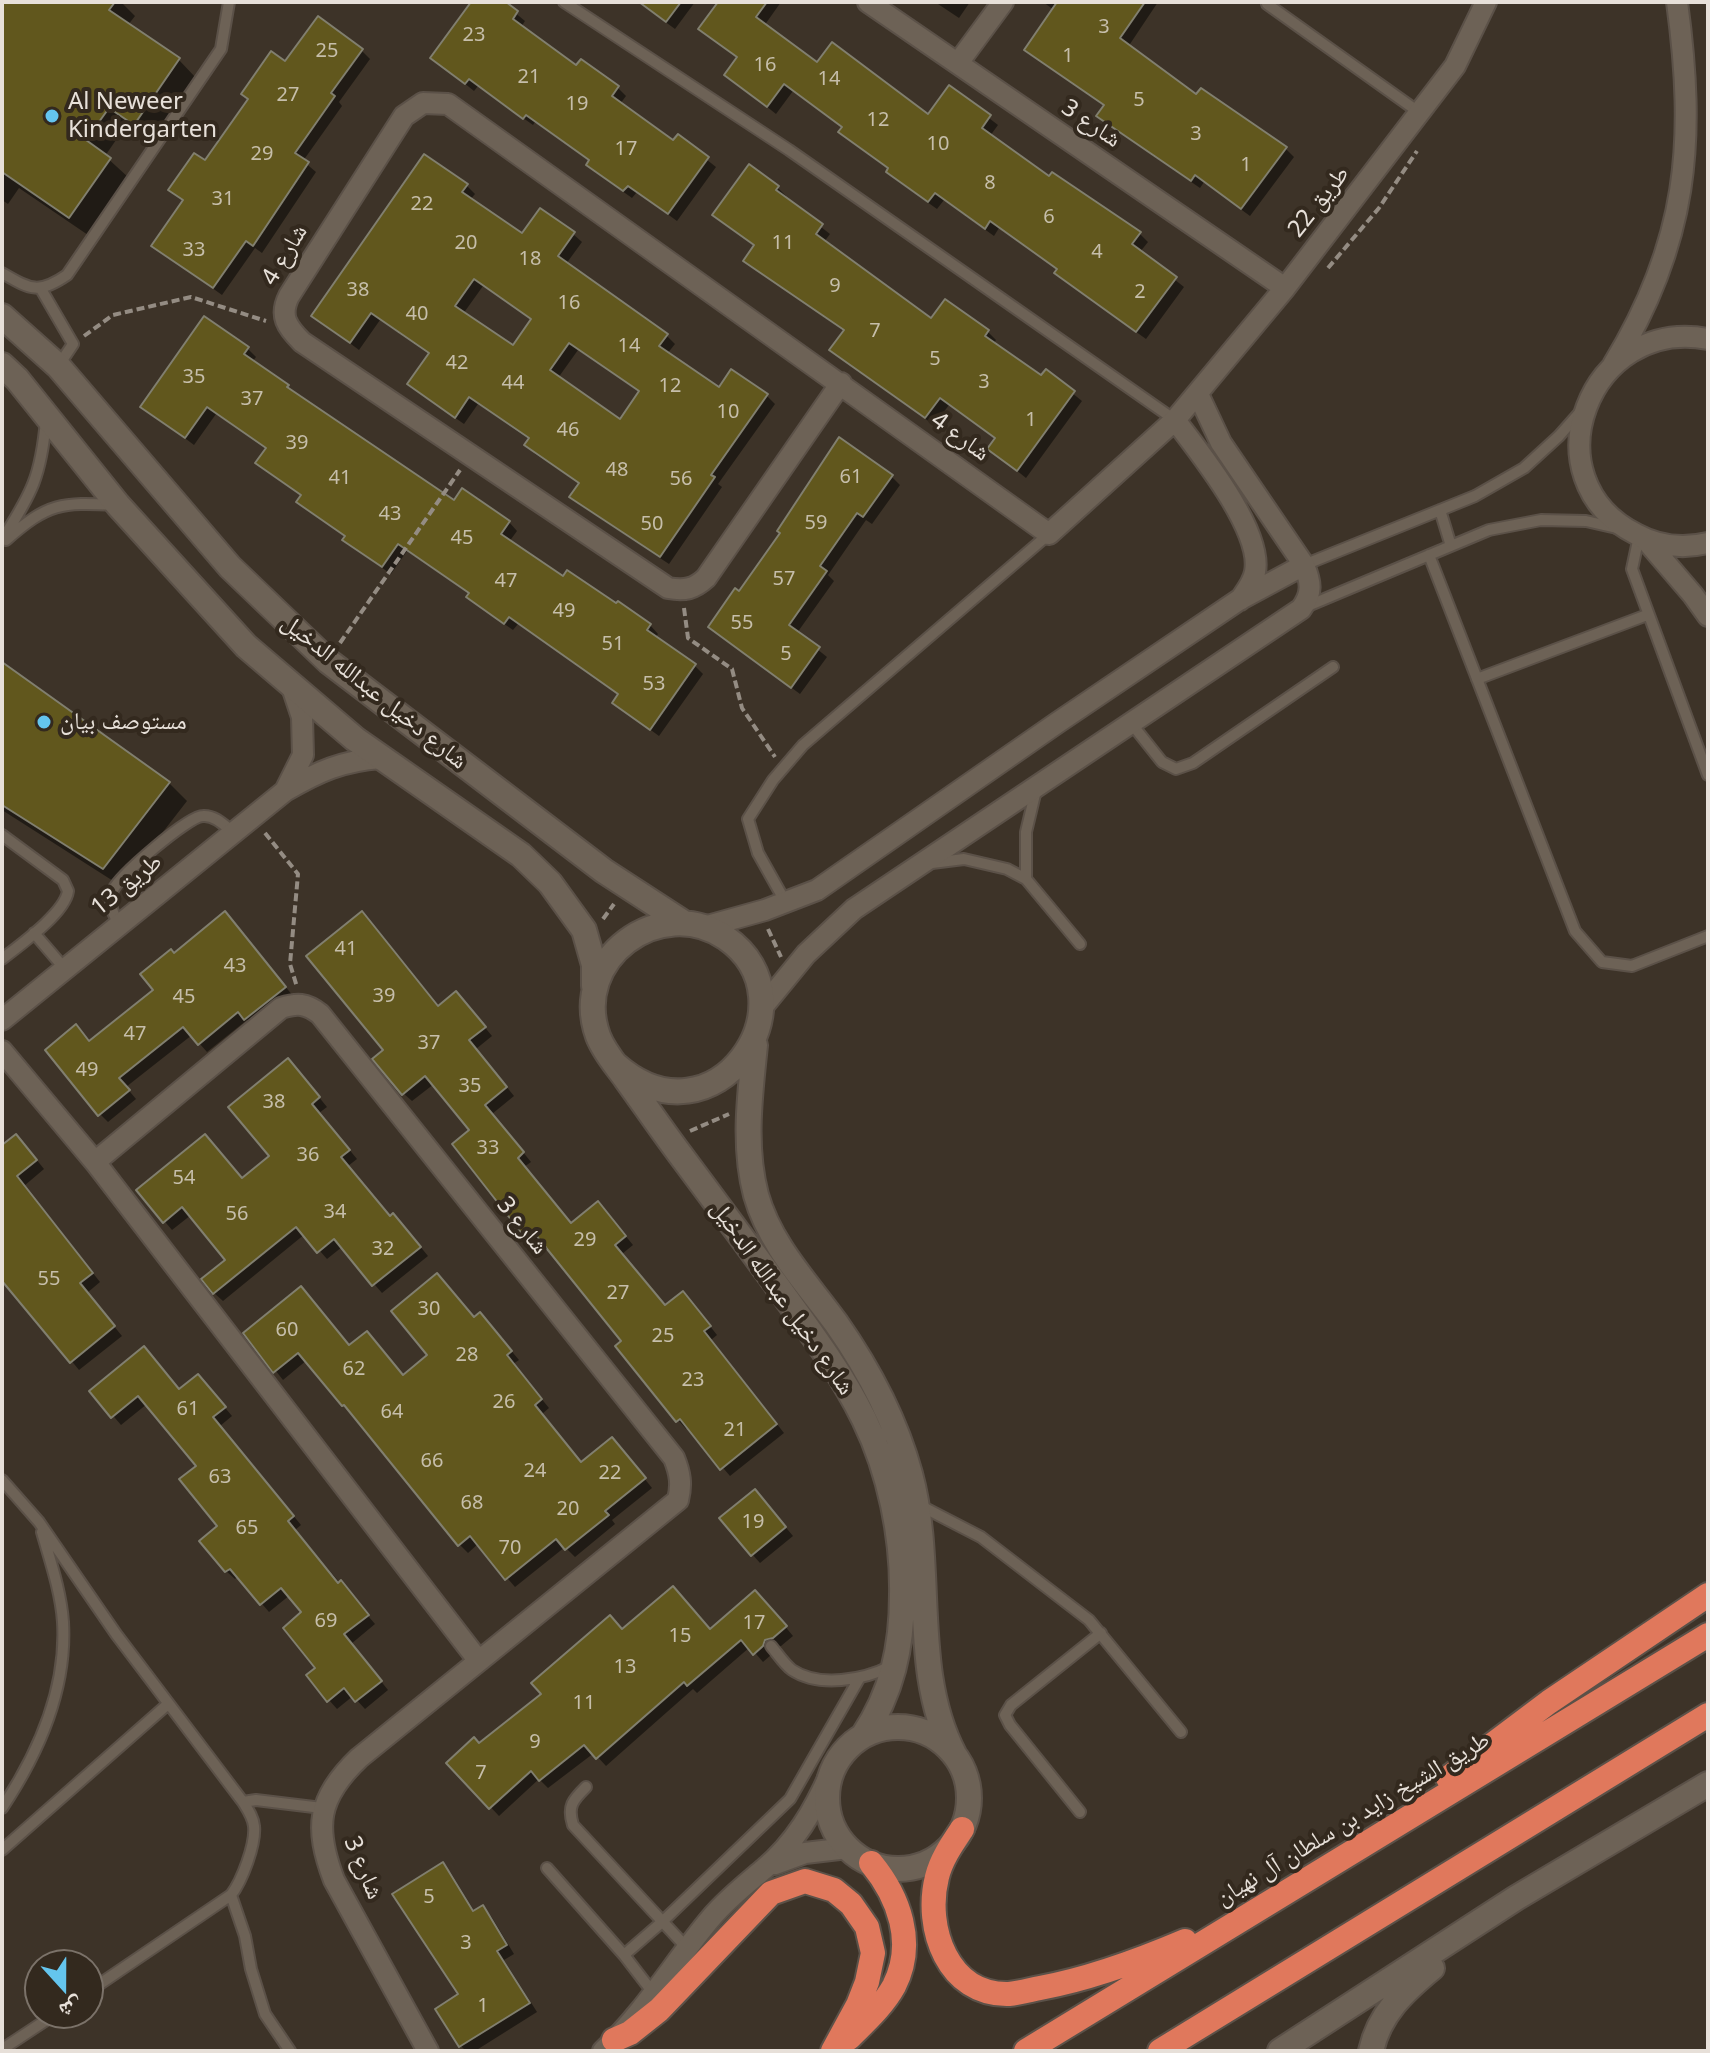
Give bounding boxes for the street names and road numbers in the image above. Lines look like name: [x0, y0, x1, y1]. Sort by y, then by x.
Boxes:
street label: شارع 3: [1056, 94, 1126, 154]
street label: طريق 22: [1282, 160, 1356, 244]
street label: شارع 4: [256, 219, 314, 291]
street label: شارع 4: [925, 406, 995, 468]
street label: شارع دخيل عبدالله الدخيل: [275, 608, 473, 776]
street label: طريق 13: [86, 848, 168, 922]
street label: شارع 3: [490, 1191, 554, 1261]
street label: شارع دخيل عبدالله الدخيل: [704, 1195, 860, 1401]
street label: طريق الشيخ زايد بن سلطان آل نهيان: [1211, 1726, 1495, 1912]
street label: شارع 3: [337, 1832, 389, 1904]

